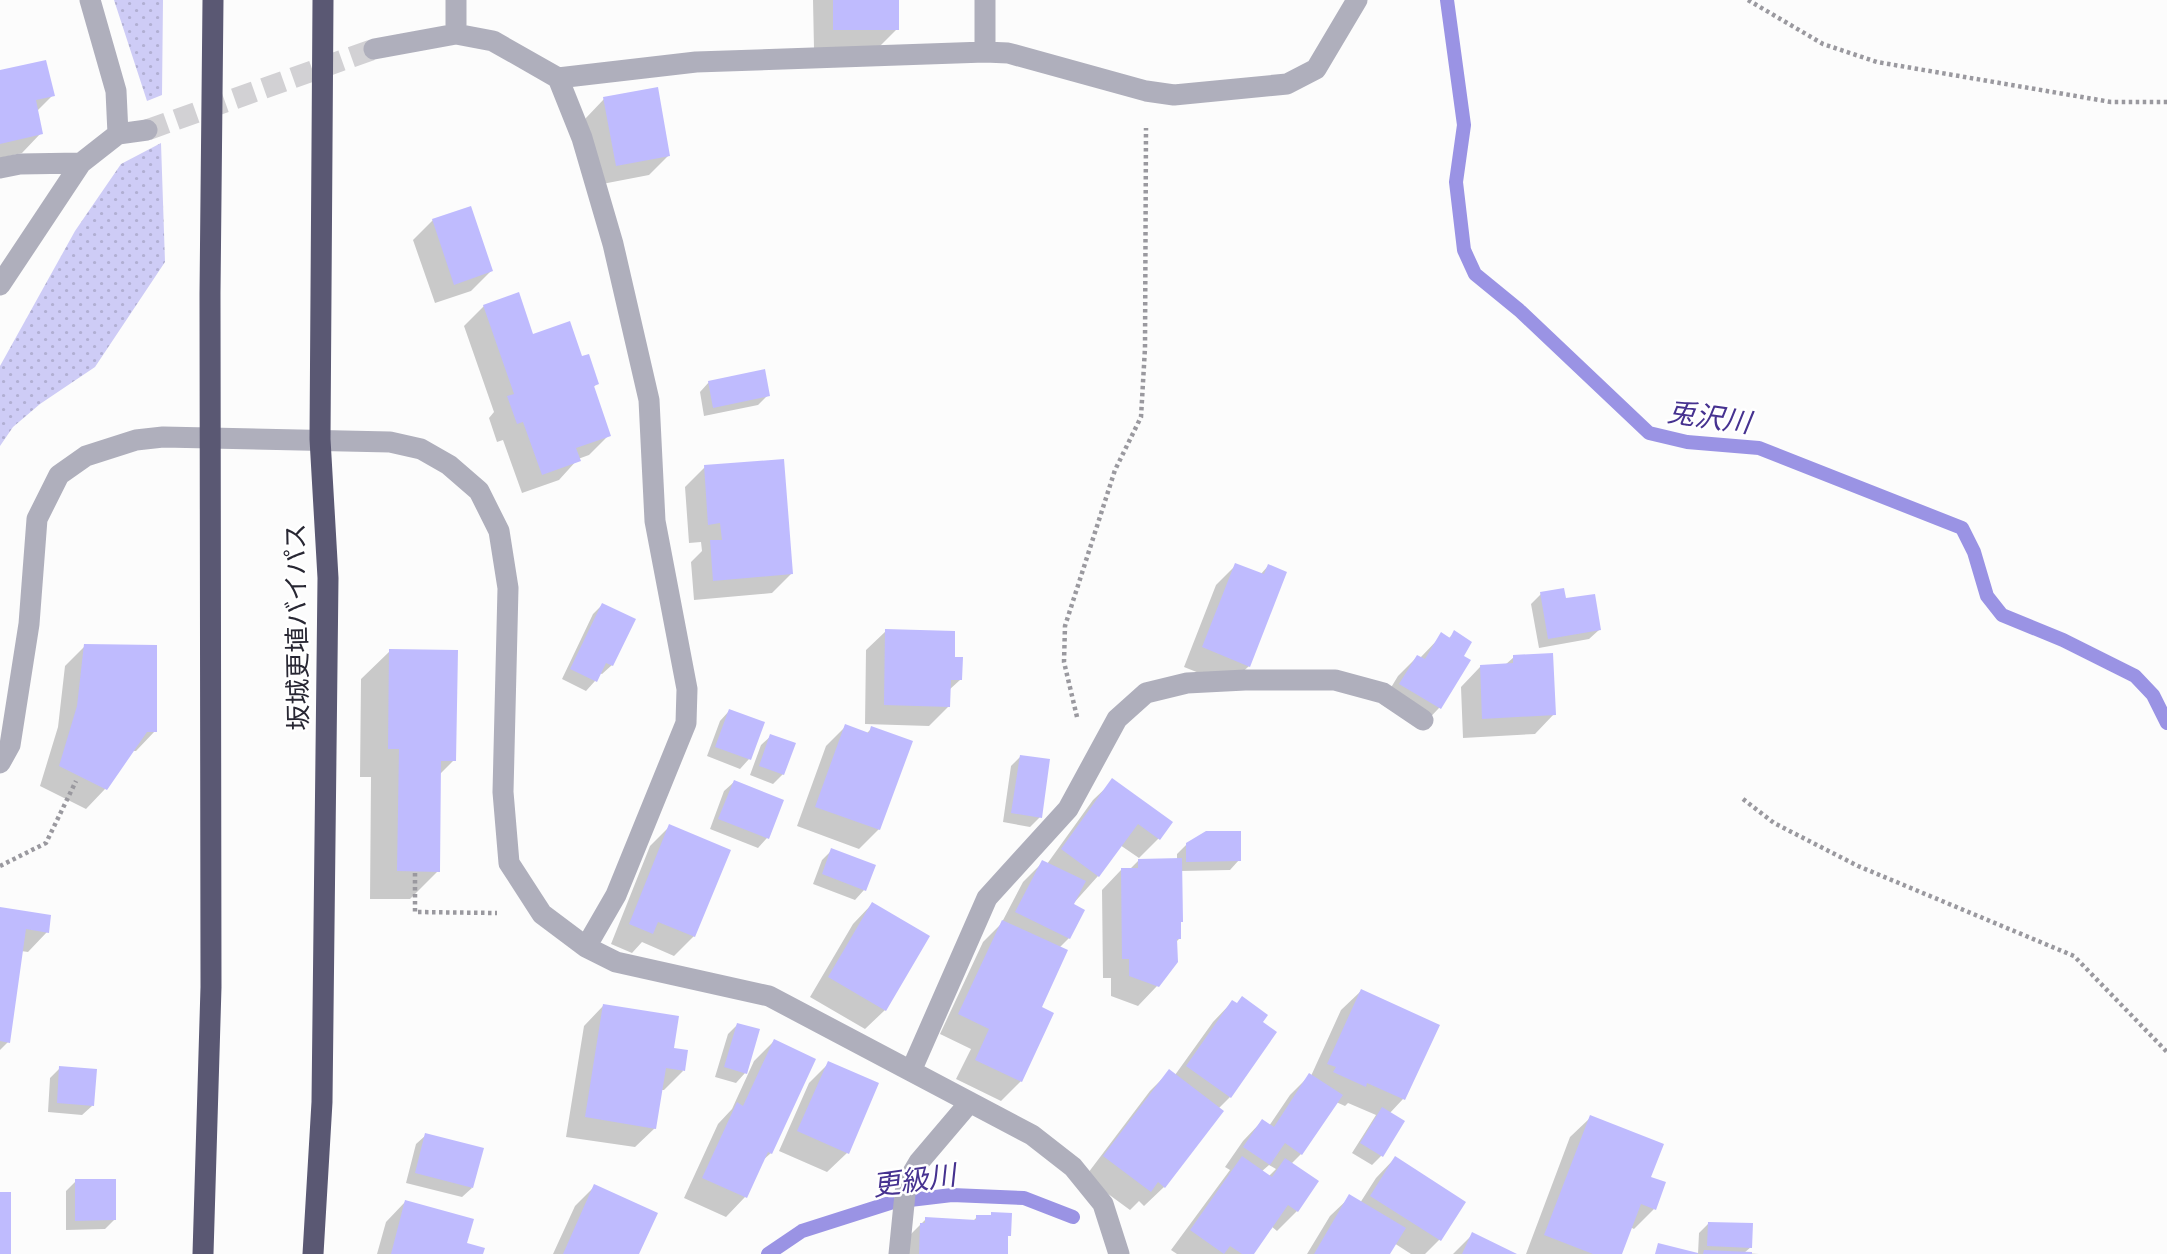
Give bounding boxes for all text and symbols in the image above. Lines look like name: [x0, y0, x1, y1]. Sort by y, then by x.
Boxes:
water label: 兎沢川: [1665, 394, 1756, 440]
street label: 坂城更埴バイパス: [279, 523, 315, 731]
water label: 更級川: [870, 1157, 961, 1203]

